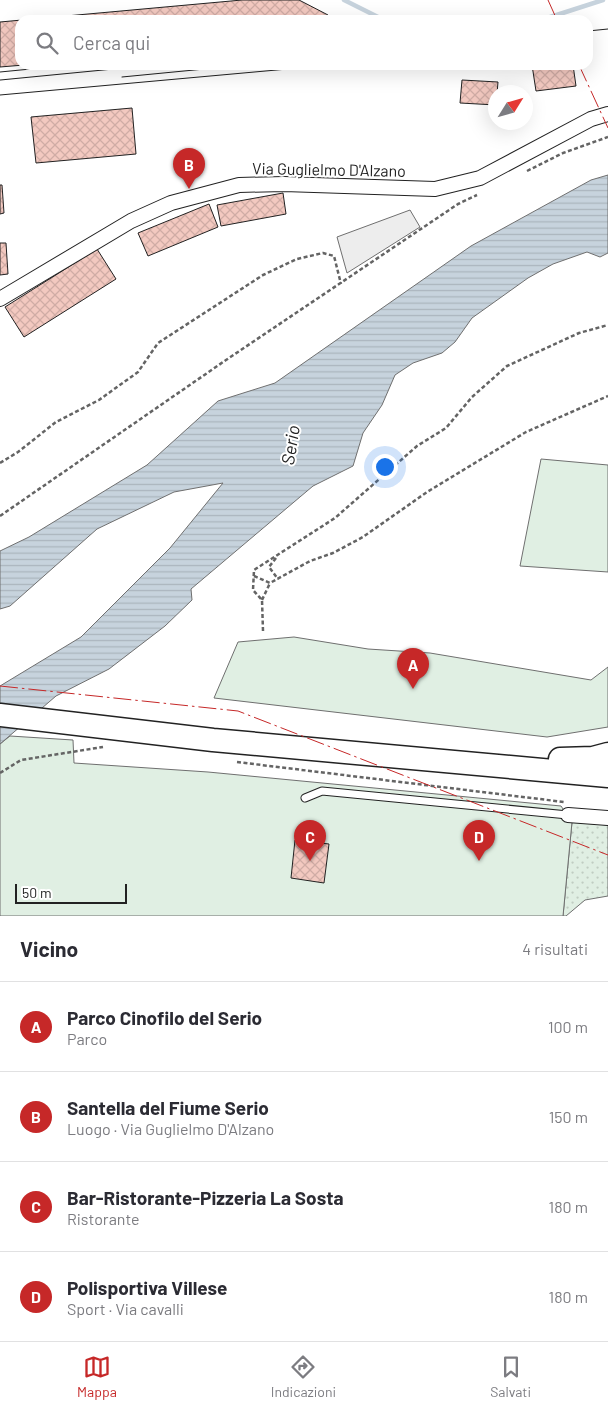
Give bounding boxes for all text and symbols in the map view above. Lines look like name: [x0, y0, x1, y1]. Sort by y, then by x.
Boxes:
search box: [15, 15, 593, 70]
icon: search: [33, 29, 61, 57]
text: Cerca qui: [73, 31, 150, 54]
north arrow: [488, 85, 533, 130]
pin: B: [173, 148, 205, 189]
street label: Via Guglielmo D'Alzano: [252, 158, 406, 180]
water label: Serio: [276, 424, 304, 466]
your location: [372, 454, 398, 480]
pin: A: [397, 648, 429, 689]
pin: C: [294, 820, 326, 861]
pin: D: [463, 820, 495, 861]
scale bar: [15, 881, 128, 904]
text: 50 m: [22, 884, 51, 901]
text: Vicino: [20, 936, 78, 961]
text: 4 risultati: [522, 939, 588, 958]
text: Parco Cinofilo del Serio: [67, 1006, 262, 1029]
text: A: [31, 1017, 41, 1036]
text: 100 m: [548, 1017, 588, 1036]
text: Parco: [67, 1029, 107, 1048]
text: Santella del Fiume Serio: [67, 1096, 269, 1119]
text: B: [31, 1107, 41, 1126]
text: 150 m: [549, 1107, 588, 1126]
text: Luogo · Via Guglielmo D'Alzano: [67, 1119, 274, 1138]
text: Bar-Ristorante-Pizzeria La Sosta: [67, 1186, 343, 1209]
text: C: [31, 1197, 41, 1216]
text: 180 m: [549, 1197, 588, 1216]
text: Ristorante: [67, 1209, 140, 1228]
text: Polisportiva Villese: [67, 1276, 227, 1299]
text: D: [31, 1287, 41, 1306]
text: 180 m: [549, 1287, 588, 1306]
text: Sport · Via cavalli: [67, 1299, 184, 1318]
tab: Mappa: [77, 1353, 117, 1400]
tab: Indicazioni: [271, 1353, 336, 1400]
tab: Salvati: [490, 1353, 531, 1400]

